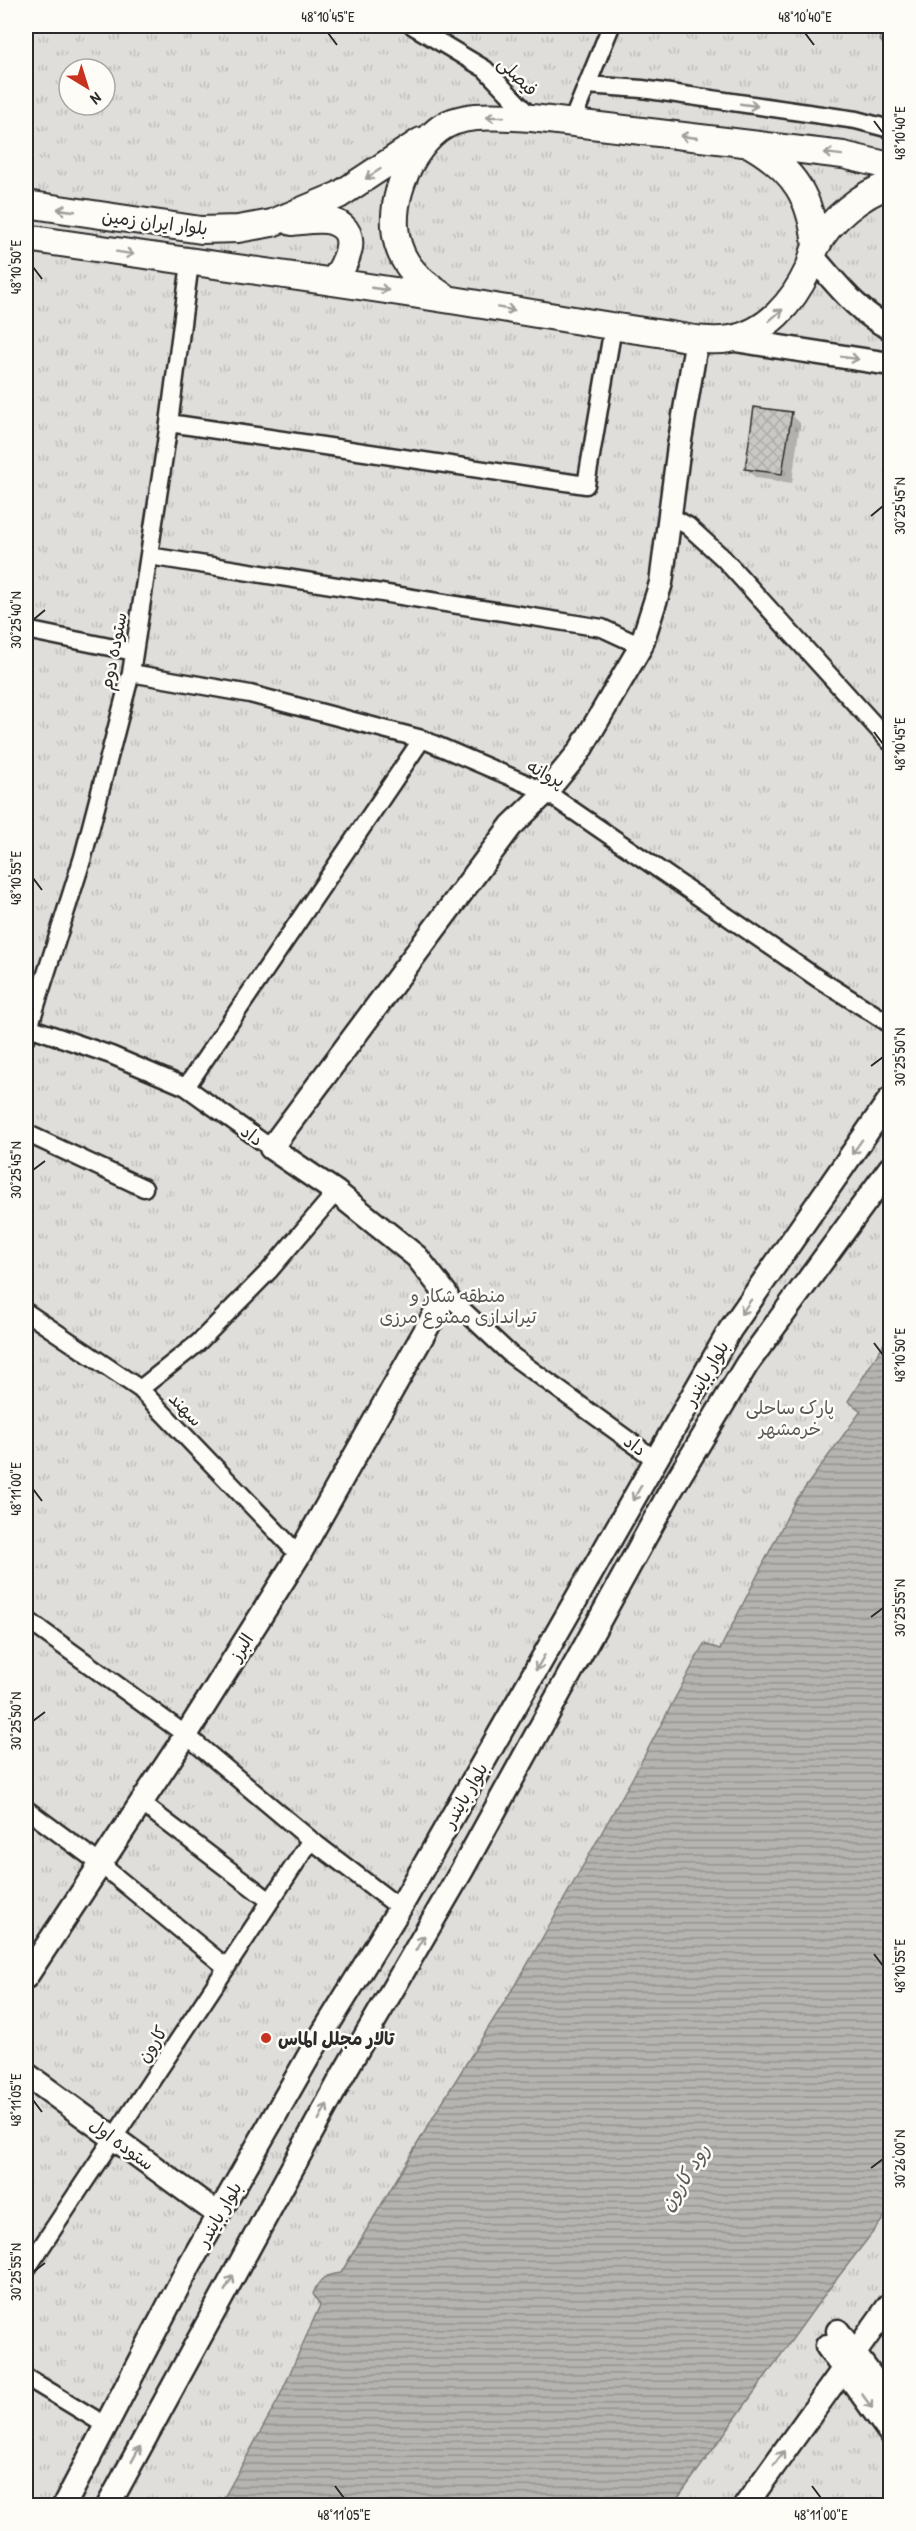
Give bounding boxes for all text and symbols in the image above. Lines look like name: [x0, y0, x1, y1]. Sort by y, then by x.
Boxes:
text: 48°10'45"E: [301, 6, 355, 27]
text: 48°10'40"E: [778, 6, 832, 27]
street label: فیصلی: [493, 51, 543, 101]
north arrow: [57, 57, 117, 117]
text: N: [86, 88, 106, 110]
one-way arrow: [739, 99, 759, 110]
text: 48°10'40"E: [889, 106, 910, 160]
one-way arrow: [486, 112, 506, 123]
one-way arrow: [680, 131, 700, 142]
one-way arrow: [824, 148, 844, 159]
one-way arrow: [365, 168, 382, 180]
street label: بلوار ایران زمین: [101, 203, 209, 241]
one-way arrow: [56, 205, 76, 216]
text: 48°10'50"E: [5, 239, 26, 294]
one-way arrow: [115, 247, 134, 258]
one-way arrow: [370, 284, 390, 295]
one-way arrow: [495, 304, 515, 315]
one-way arrow: [768, 308, 783, 322]
one-way arrow: [839, 352, 859, 363]
text: 30°25'45"N: [889, 477, 910, 535]
text: 30°25'40"N: [5, 591, 26, 649]
street label: ستوده دوم: [93, 610, 135, 692]
text: 48°10'45"E: [889, 717, 910, 771]
street label: پروانه: [523, 753, 569, 793]
text: 48°10'55"E: [5, 851, 26, 905]
text: 30°25'50"N: [889, 1028, 910, 1086]
street label: داد: [236, 1118, 268, 1152]
one-way arrow: [851, 1138, 863, 1155]
text: 30°25'45"N: [5, 1141, 26, 1199]
park label: منطقه شکار و تیراندازی ممنوع مرزی: [380, 1283, 537, 1329]
one-way arrow: [740, 1298, 752, 1315]
text: 48°10'50"E: [889, 1327, 910, 1382]
street label: بلوار بایندر: [676, 1336, 735, 1412]
street label: سهند: [163, 1386, 209, 1432]
park label: پارک ساحلی خرمشهر: [746, 1395, 834, 1441]
street label: داد: [619, 1428, 651, 1462]
text: 48°11'00"E: [5, 1462, 26, 1516]
one-way arrow: [631, 1484, 643, 1501]
text: 30°25'55"N: [889, 1579, 910, 1637]
street label: البرز: [222, 1628, 259, 1667]
one-way arrow: [534, 1654, 546, 1671]
text: 30°25'50"N: [5, 1692, 26, 1750]
street label: بلوار بایندر: [435, 1758, 494, 1834]
one-way arrow: [414, 1935, 426, 1952]
text: 48°10'55"E: [889, 1939, 910, 1993]
street label: کارون: [131, 2020, 173, 2067]
place label: تالار مجلل الماس: [278, 2026, 395, 2051]
marker: تالار مجلل الماس: [259, 2031, 273, 2045]
text: 48°11'05"E: [5, 2073, 26, 2127]
one-way arrow: [317, 2104, 329, 2121]
street label: ستوده اول: [85, 2112, 159, 2176]
text: 30°26'00"N: [889, 2130, 910, 2188]
water label: رود کارون: [653, 2138, 716, 2216]
street label: بلوار بایندر: [189, 2177, 248, 2253]
text: 30°25'55"N: [5, 2243, 26, 2301]
one-way arrow: [223, 2275, 235, 2292]
one-way arrow: [861, 2393, 873, 2409]
one-way arrow: [130, 2446, 142, 2463]
one-way arrow: [773, 2451, 786, 2467]
text: 48°11'05"E: [317, 2504, 371, 2525]
text: 48°11'00"E: [794, 2504, 848, 2525]

